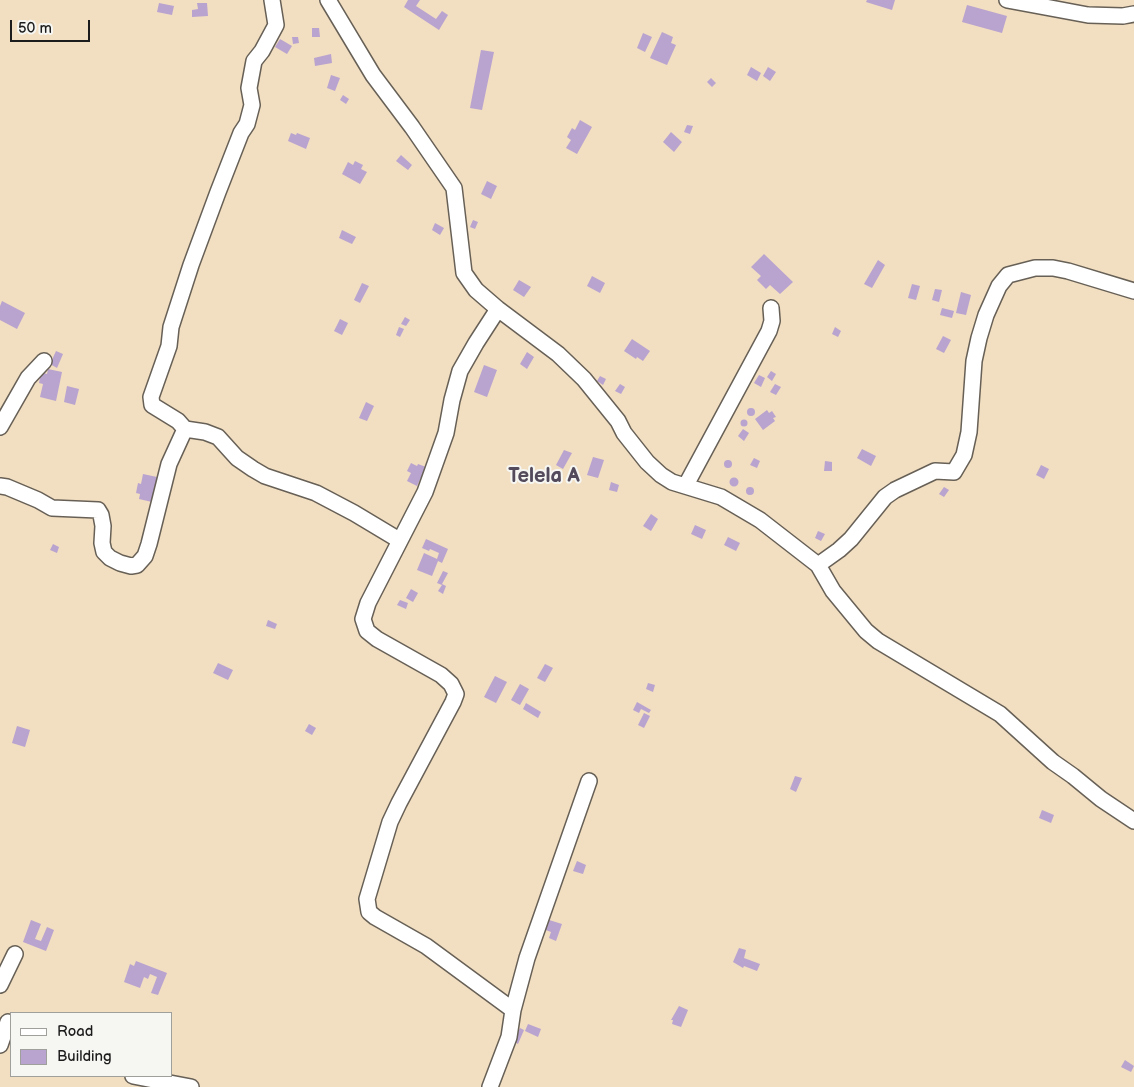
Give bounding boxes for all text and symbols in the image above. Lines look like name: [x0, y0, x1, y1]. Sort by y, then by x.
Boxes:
scale bar: [12, 10, 92, 42]
text: 50 m: [18, 19, 52, 38]
district label: Telela A: [508, 465, 580, 489]
legend: [10, 1012, 172, 1077]
text: Road: [57, 1022, 93, 1041]
text: Building: [57, 1047, 112, 1066]

